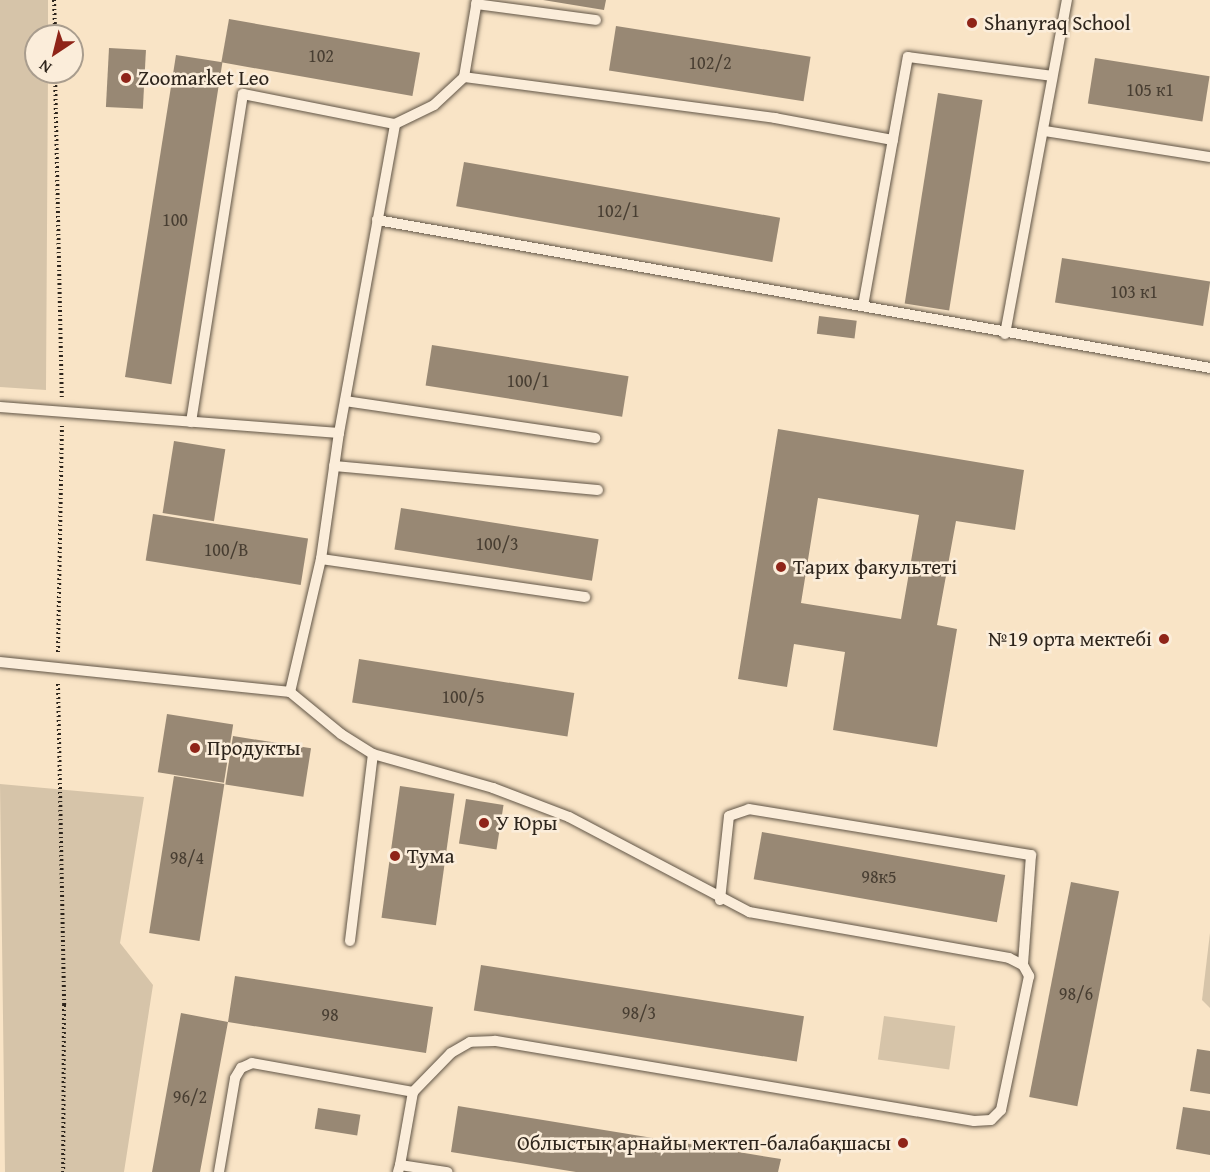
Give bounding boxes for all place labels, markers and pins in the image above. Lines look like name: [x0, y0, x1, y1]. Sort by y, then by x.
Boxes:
place label: Shanyraq School: [984, 10, 1131, 36]
marker: Shanyraq School: [965, 16, 979, 30]
place label: Zoomarket Leo: [138, 65, 269, 91]
marker: Zoomarket Leo: [119, 71, 133, 85]
place label: Тарих факультеті: [793, 554, 957, 580]
marker: Тарих факультеті: [774, 560, 788, 574]
place label: №19 орта мектебі: [988, 626, 1152, 652]
marker: №19 орта мектебі: [1157, 632, 1171, 646]
place label: Продукты: [207, 735, 301, 761]
marker: Продукты: [188, 741, 202, 755]
place label: У Юры: [496, 810, 557, 836]
marker: У Юры: [477, 816, 491, 830]
place label: Тума: [407, 843, 454, 869]
marker: Тума: [388, 849, 402, 863]
place label: Облыстық арнайы мектеп-балабақшасы: [517, 1130, 891, 1156]
marker: Облыстық арнайы мектеп-балабақшасы: [896, 1136, 910, 1150]

